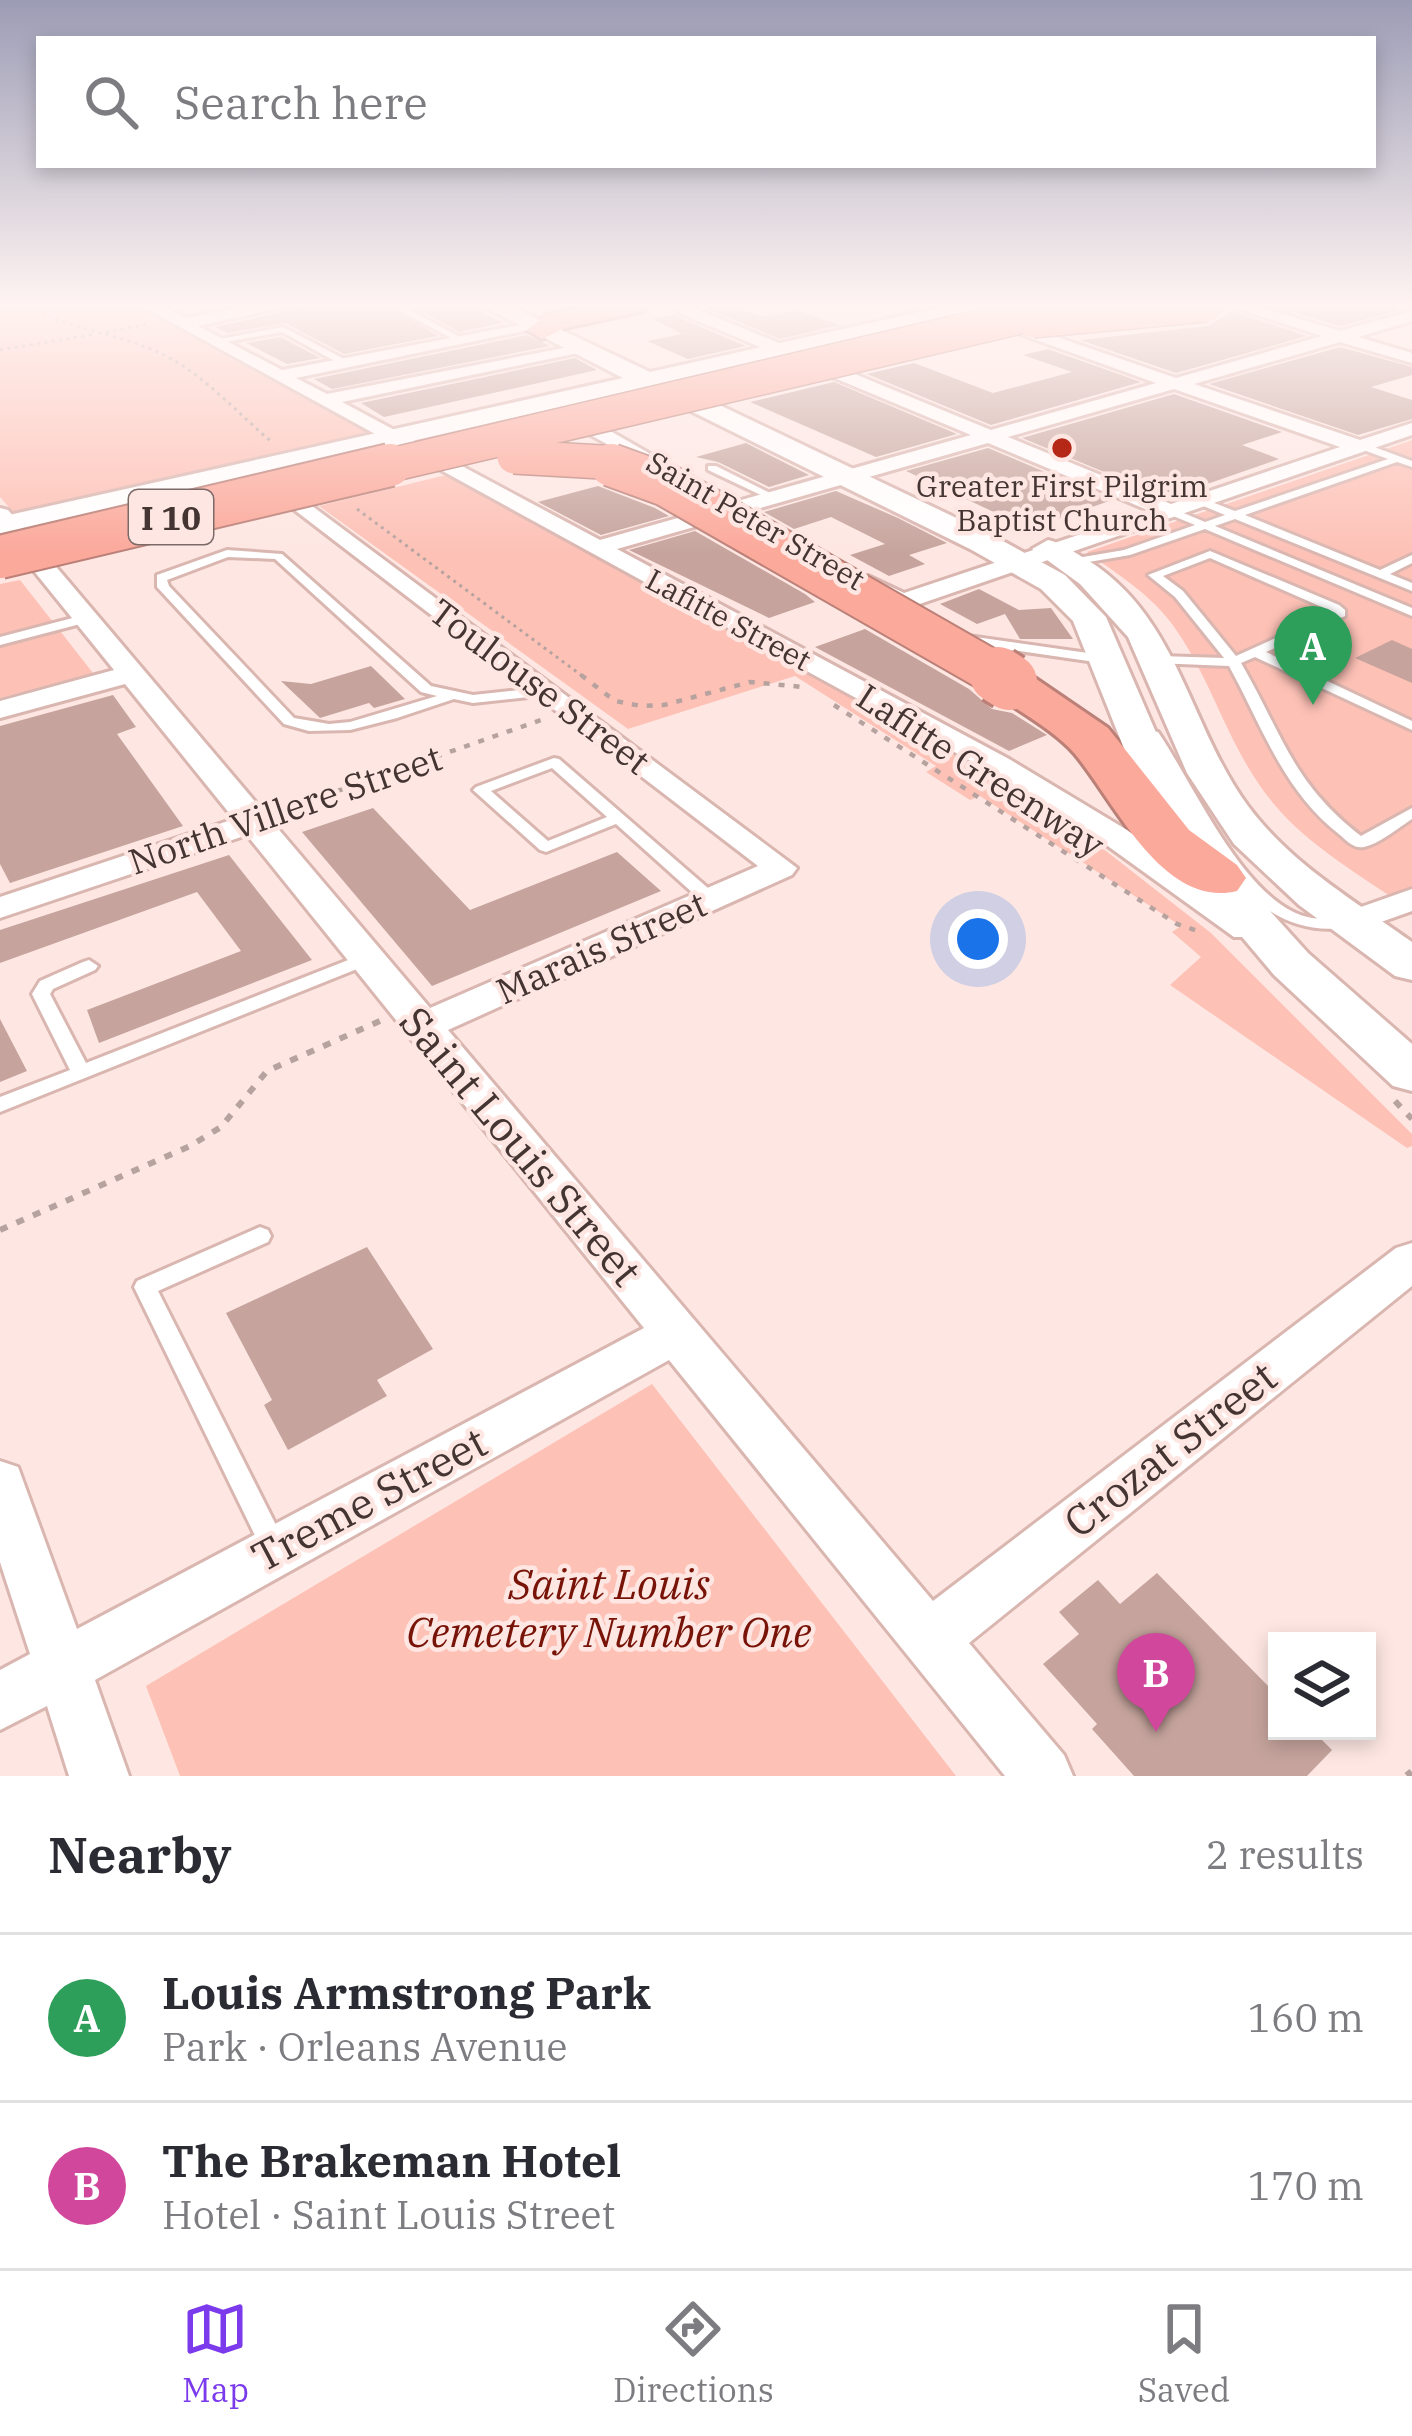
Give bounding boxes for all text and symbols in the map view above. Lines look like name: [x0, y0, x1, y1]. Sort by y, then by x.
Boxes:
search box: [36, 36, 1376, 168]
icon: search: [78, 69, 144, 135]
text: Search here: [174, 73, 428, 131]
marker: Greater First Pilgrim Baptist Church: [1049, 435, 1075, 461]
street label: Saint Peter Street: [640, 442, 872, 598]
place label: Greater First Pilgrim Baptist Church: [916, 466, 1208, 539]
road number: I 10: [129, 490, 213, 544]
street label: Lafitte Street: [640, 559, 818, 679]
street label: Toulouse Street: [420, 588, 660, 784]
pin: A: [1274, 606, 1352, 705]
street label: Lafitte Greenway: [848, 672, 1114, 868]
street label: North Villere Street: [122, 733, 448, 885]
street label: Marais Street: [489, 880, 713, 1014]
your location: [948, 909, 1008, 969]
street label: Saint Louis Street: [388, 995, 654, 1297]
street label: Crozat Street: [1053, 1349, 1287, 1549]
street label: Treme Street: [242, 1414, 496, 1584]
park label: Saint Louis Cemetery Number One: [406, 1556, 812, 1659]
map controls: [1268, 1632, 1376, 1740]
button: layers: [1268, 1632, 1376, 1740]
pin: B: [1117, 1633, 1195, 1732]
text: Nearby: [48, 1821, 232, 1887]
text: 2 results: [1206, 1829, 1364, 1880]
text: Louis Armstrong Park: [162, 1963, 651, 2021]
text: A: [73, 1992, 101, 2043]
text: 160 m: [1248, 1992, 1364, 2043]
text: Park · Orleans Avenue: [162, 2021, 567, 2072]
text: The Brakeman Hotel: [162, 2131, 621, 2189]
text: B: [73, 2160, 101, 2211]
text: 170 m: [1248, 2160, 1364, 2211]
text: Hotel · Saint Louis Street: [162, 2189, 615, 2240]
tab: Map: [182, 2296, 249, 2411]
tab: Directions: [613, 2296, 774, 2411]
tab: Saved: [1138, 2296, 1230, 2411]

